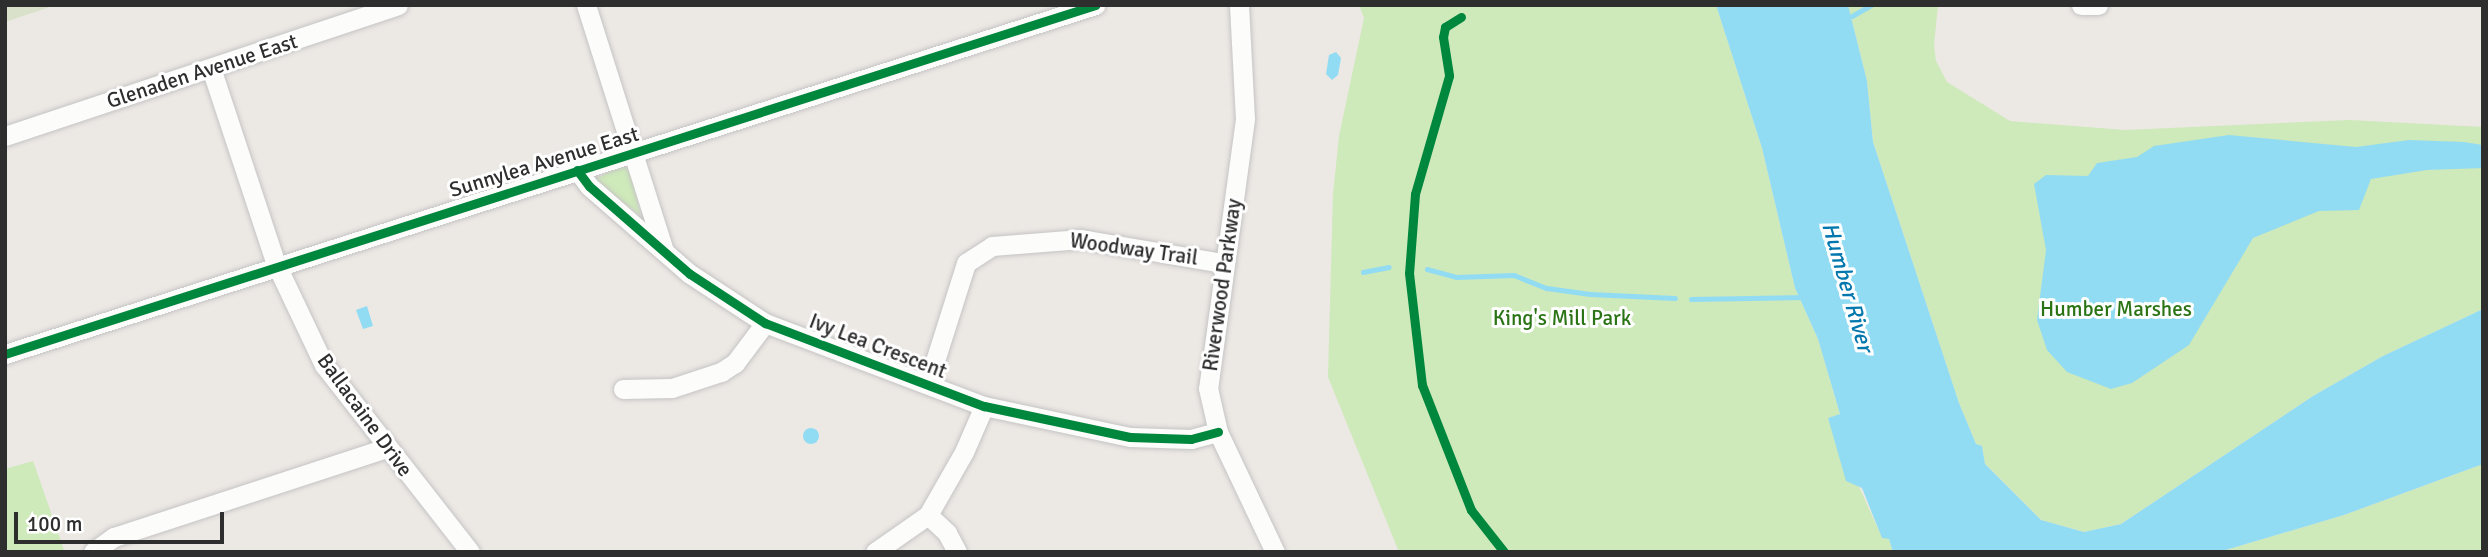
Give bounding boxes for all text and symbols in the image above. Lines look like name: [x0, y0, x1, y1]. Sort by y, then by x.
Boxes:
street label: Glenaden Avenue East: [104, 28, 300, 114]
street label: Sunnylea Avenue East: [446, 121, 642, 203]
street label: Riverwood Parkway: [1197, 197, 1247, 373]
water label: Humber River: [1815, 219, 1879, 355]
street label: Woodway Trail: [1068, 228, 1200, 270]
park label: Humber Marshes: [2040, 296, 2192, 322]
park label: King's Mill Park: [1493, 305, 1631, 331]
street label: Ivy Lea Crescent: [806, 308, 950, 384]
street label: Ballacaine Drive: [312, 349, 418, 481]
scale bar: [18, 498, 228, 542]
text: 100 m: [27, 511, 82, 537]

